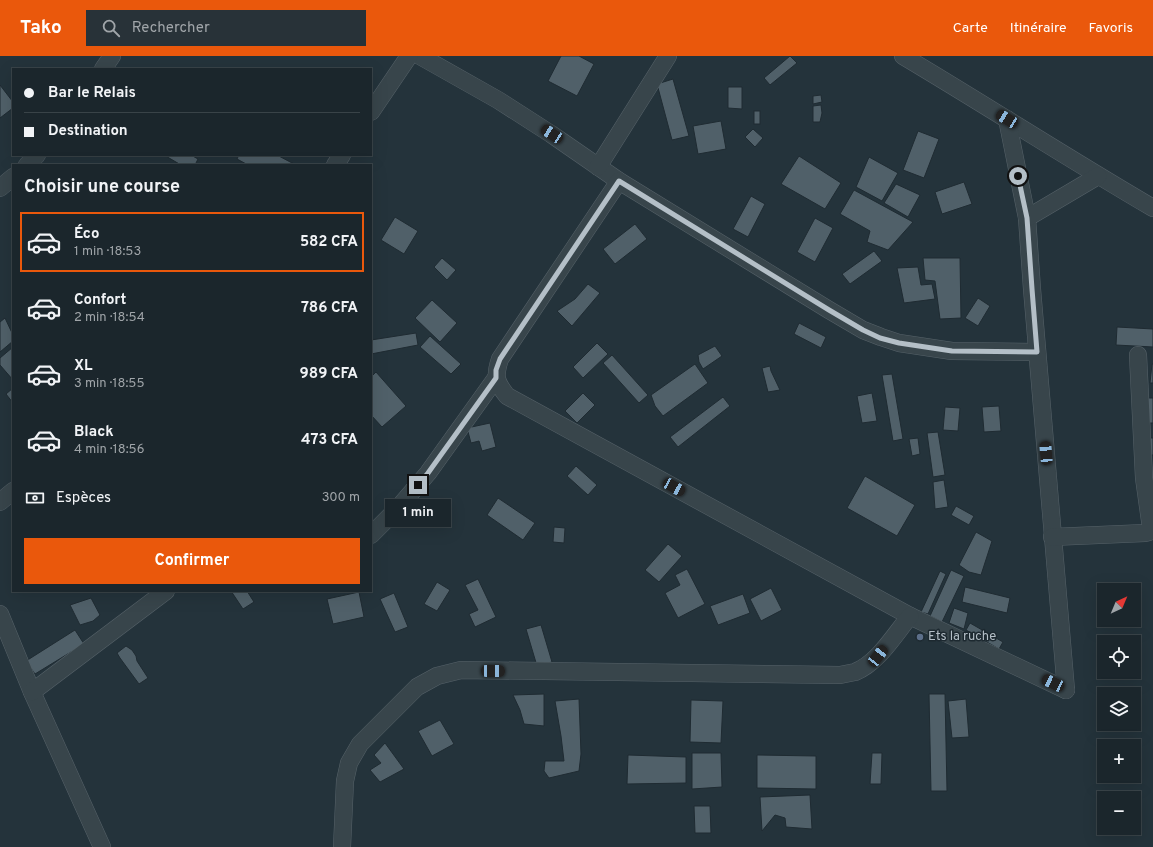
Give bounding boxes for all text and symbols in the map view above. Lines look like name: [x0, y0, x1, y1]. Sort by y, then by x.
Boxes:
search box: [86, 10, 366, 46]
text: Tako: [20, 16, 62, 40]
icon: search: [100, 17, 122, 39]
text: Rechercher: [132, 19, 210, 38]
text: Carte: [953, 20, 988, 37]
text: Itinéraire: [1010, 20, 1067, 37]
text: Favoris: [1089, 20, 1133, 37]
text: Bar le Relais: [48, 84, 136, 103]
car: [994, 108, 1020, 130]
text: Destination: [48, 122, 128, 141]
car: [539, 122, 565, 146]
route start: [1009, 167, 1027, 185]
text: Choisir une course: [24, 176, 180, 199]
icon: car: [26, 224, 62, 260]
text: Éco: [74, 225, 99, 244]
text: 582 CFA: [300, 233, 358, 252]
text: 1 min · 18:53: [74, 244, 141, 260]
icon: car: [26, 290, 62, 326]
text: Confort: [74, 291, 126, 310]
text: 786 CFA: [301, 299, 358, 318]
text: 2 min · 18:54: [74, 310, 145, 326]
icon: car: [26, 356, 62, 392]
text: XL: [74, 357, 92, 376]
text: 989 CFA: [300, 365, 358, 384]
text: 3 min · 18:55: [74, 376, 145, 392]
icon: car: [26, 422, 62, 458]
text: Black: [74, 423, 114, 442]
text: 473 CFA: [301, 431, 358, 450]
car: [1039, 441, 1053, 465]
text: 4 min · 18:56: [74, 442, 144, 458]
route end: [409, 476, 427, 494]
car: [661, 476, 687, 498]
icon: cash: [24, 487, 46, 509]
text: Espèces: [56, 489, 111, 508]
text: 300 m: [322, 490, 360, 506]
callout: 1 min: [385, 499, 451, 527]
text: 1 min: [402, 505, 434, 521]
button: Confirmer: [24, 538, 360, 584]
north arrow: [1097, 583, 1141, 627]
map controls: [1097, 583, 1141, 835]
place label: Ets la ruche: [928, 629, 996, 645]
marker: Ets la ruche: [915, 632, 925, 642]
button: locate: [1097, 635, 1141, 679]
car: [866, 643, 890, 669]
car: [481, 665, 505, 677]
car: [1040, 672, 1066, 694]
button: layers: [1097, 687, 1141, 731]
button: +: [1097, 739, 1141, 783]
button: −: [1097, 791, 1141, 835]

